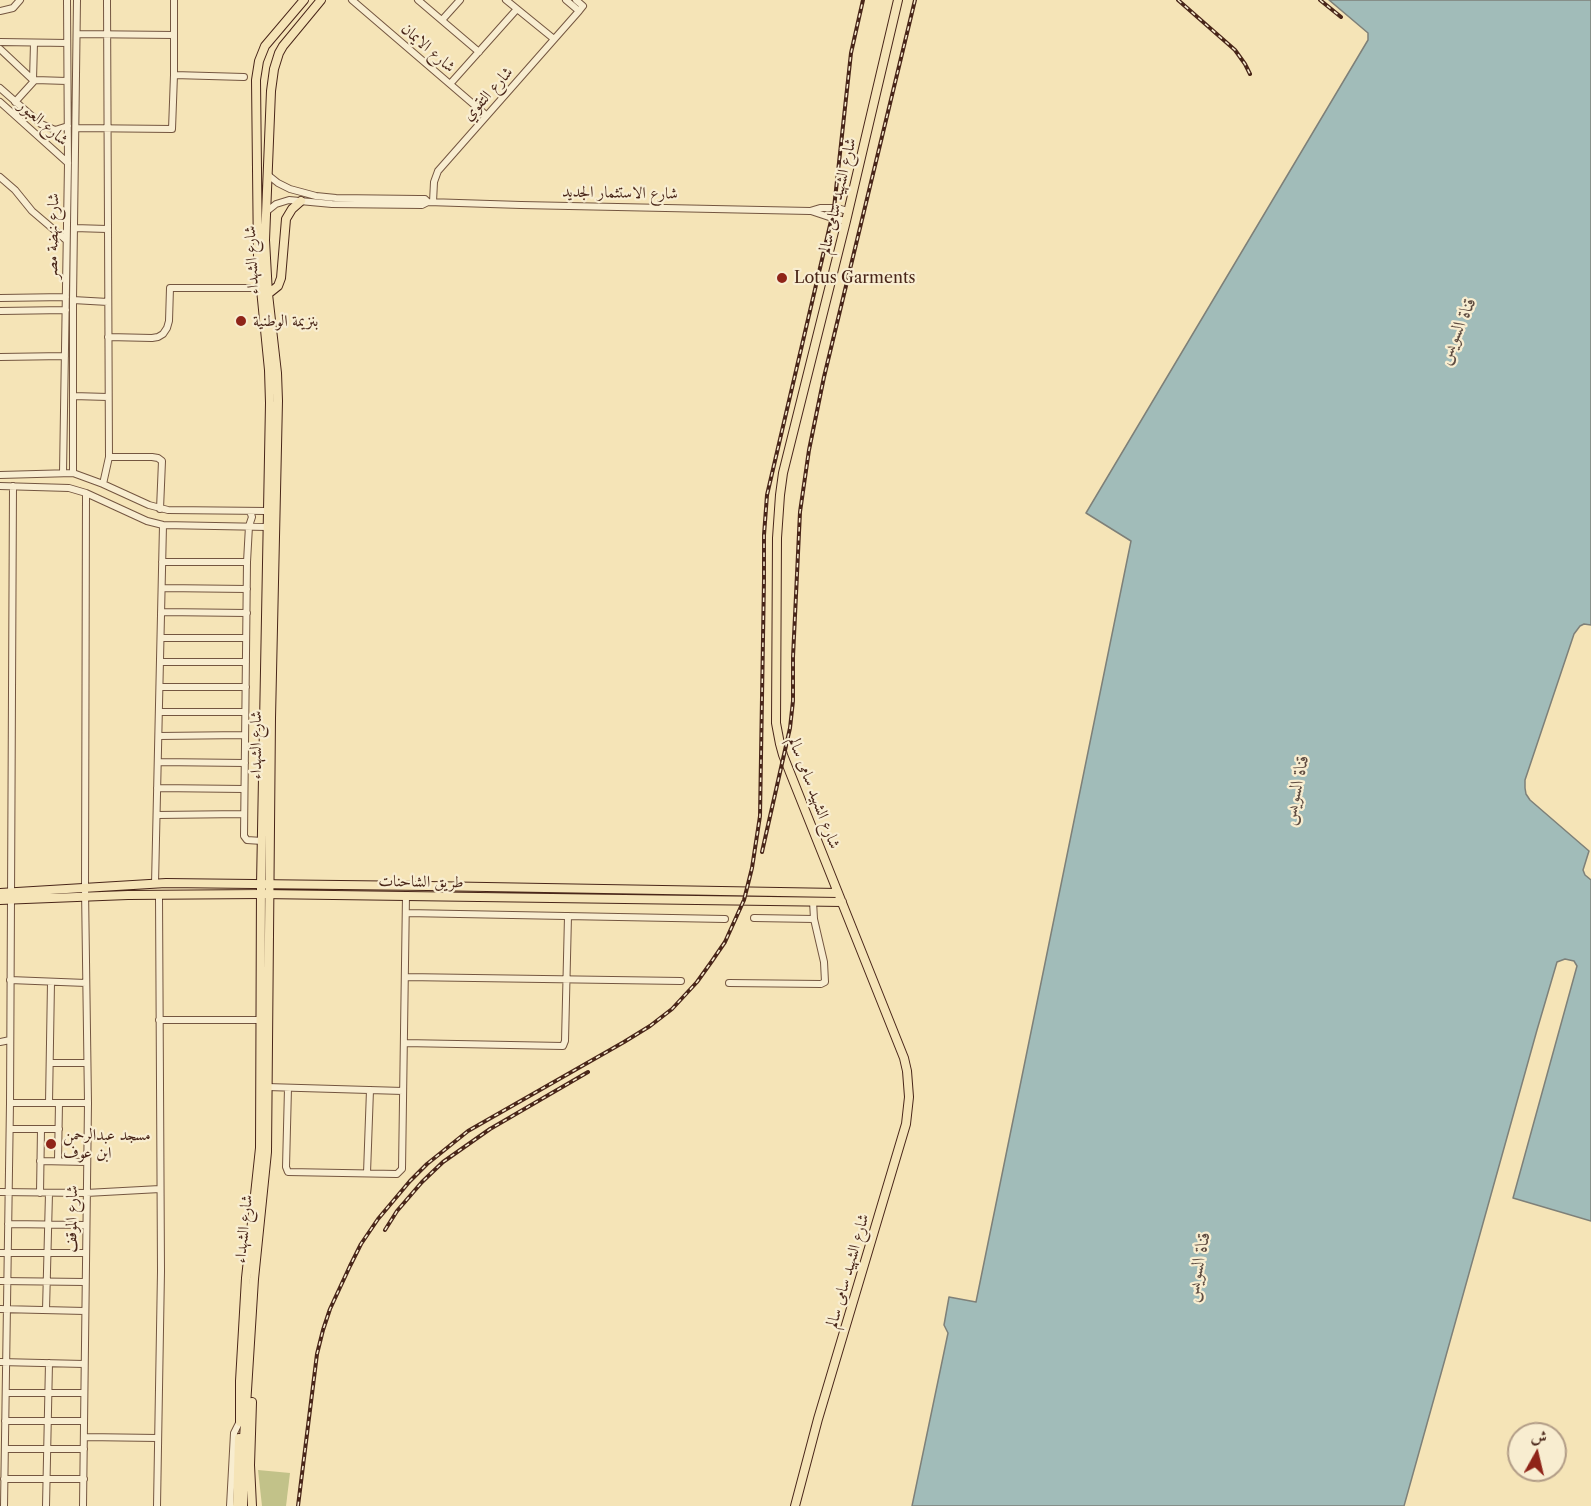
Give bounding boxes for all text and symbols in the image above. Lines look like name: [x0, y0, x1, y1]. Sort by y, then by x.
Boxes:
street label: شارع الايمان: [397, 19, 459, 77]
street label: شارع التقوي: [459, 63, 517, 125]
street label: شارع العبور: [14, 96, 72, 150]
street label: شارع الشهيد سامى سالم: [815, 136, 861, 256]
street label: شارع الاستثمار الجديد: [562, 182, 678, 204]
street label: شارع نهضة مصر: [43, 193, 63, 279]
street label: شارع الشهداء: [241, 225, 263, 295]
place label: Lotus Garments: [794, 268, 916, 288]
marker: Lotus Garments: [775, 271, 789, 285]
water label: قناة السويس: [1433, 294, 1481, 368]
place label: بنزيمة الوطنية: [253, 311, 318, 331]
marker: بنزيمة الوطنية: [234, 314, 248, 328]
street label: شارع الشهداء: [246, 711, 266, 779]
street label: شارع الشهيد سامى سالم: [784, 734, 844, 852]
water label: قناة السويس: [1278, 753, 1314, 827]
street label: طريق الشاحنات: [378, 872, 464, 892]
place label: مسجد عبدالرحمن ابن عوف: [63, 1125, 151, 1163]
marker: مسجد عبدالرحمن ابن عوف: [44, 1137, 58, 1151]
street label: شارع الموقف: [62, 1185, 82, 1253]
street label: شارع الشهداء: [231, 1194, 257, 1264]
street label: شارع الشهيد سامى سالم: [822, 1212, 874, 1330]
water label: قناة السويس: [1181, 1230, 1215, 1304]
north arrow: [1507, 1422, 1567, 1482]
text: ش: [1530, 1425, 1548, 1447]

